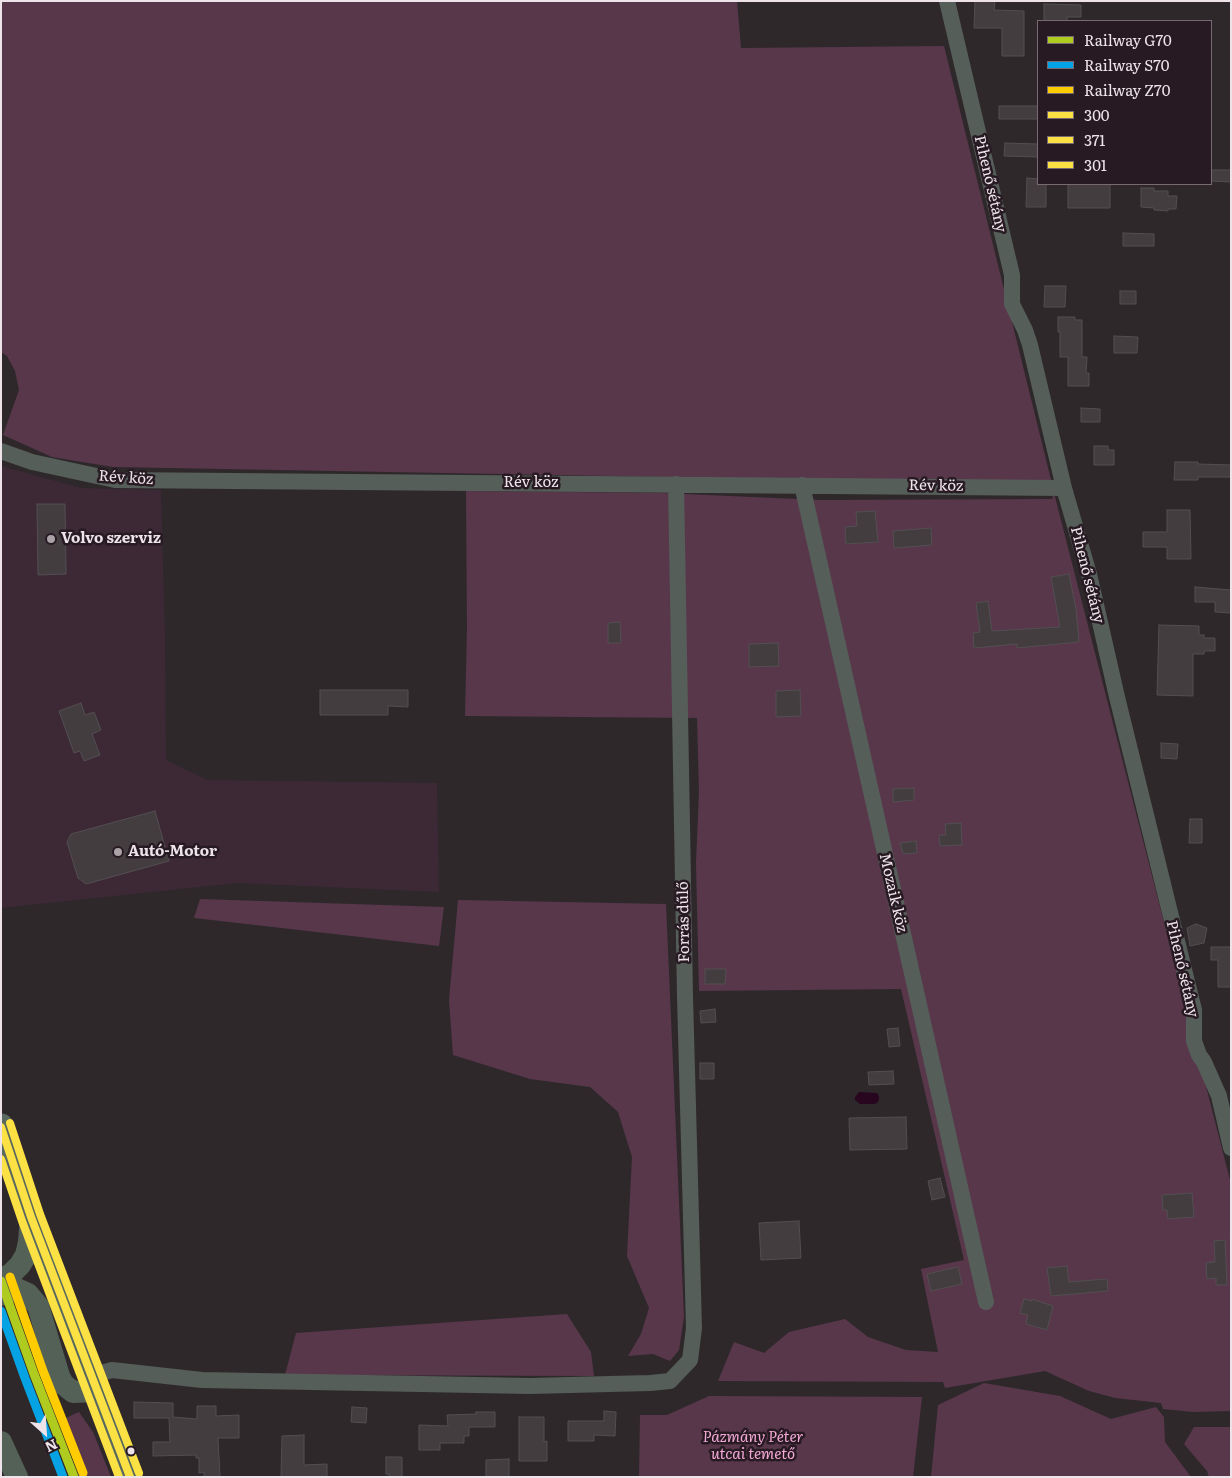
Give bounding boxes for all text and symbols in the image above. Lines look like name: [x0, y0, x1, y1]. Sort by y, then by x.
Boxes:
legend: [1037, 20, 1212, 185]
text: Railway G70: [1084, 28, 1172, 51]
text: Railway S70: [1084, 53, 1169, 76]
text: Railway Z70: [1084, 78, 1170, 101]
text: 300: [1084, 103, 1109, 126]
text: 371: [1084, 128, 1105, 151]
street label: Pihenő sétány: [970, 134, 1010, 234]
text: 301: [1084, 153, 1107, 176]
street label: Rév köz: [98, 467, 154, 489]
street label: Rév köz: [504, 474, 558, 492]
street label: Rév köz: [908, 477, 964, 495]
street label: Pihenő sétány: [1066, 525, 1108, 625]
place label: Volvo szerviz: [61, 530, 161, 548]
marker: Volvo szerviz: [45, 533, 57, 545]
place label: Autó-Motor: [128, 843, 217, 861]
marker: Autó-Motor: [112, 846, 124, 858]
street label: Mozaik köz: [875, 852, 911, 934]
street label: Forrás dűlő: [674, 881, 694, 963]
street label: Pihenő sétány: [1162, 919, 1202, 1019]
north arrow: [20, 1408, 70, 1458]
park label: Pázmány Péter utcai temető: [703, 1429, 803, 1464]
text: N: [42, 1435, 61, 1458]
unlabelled marker: [126, 1446, 136, 1456]

